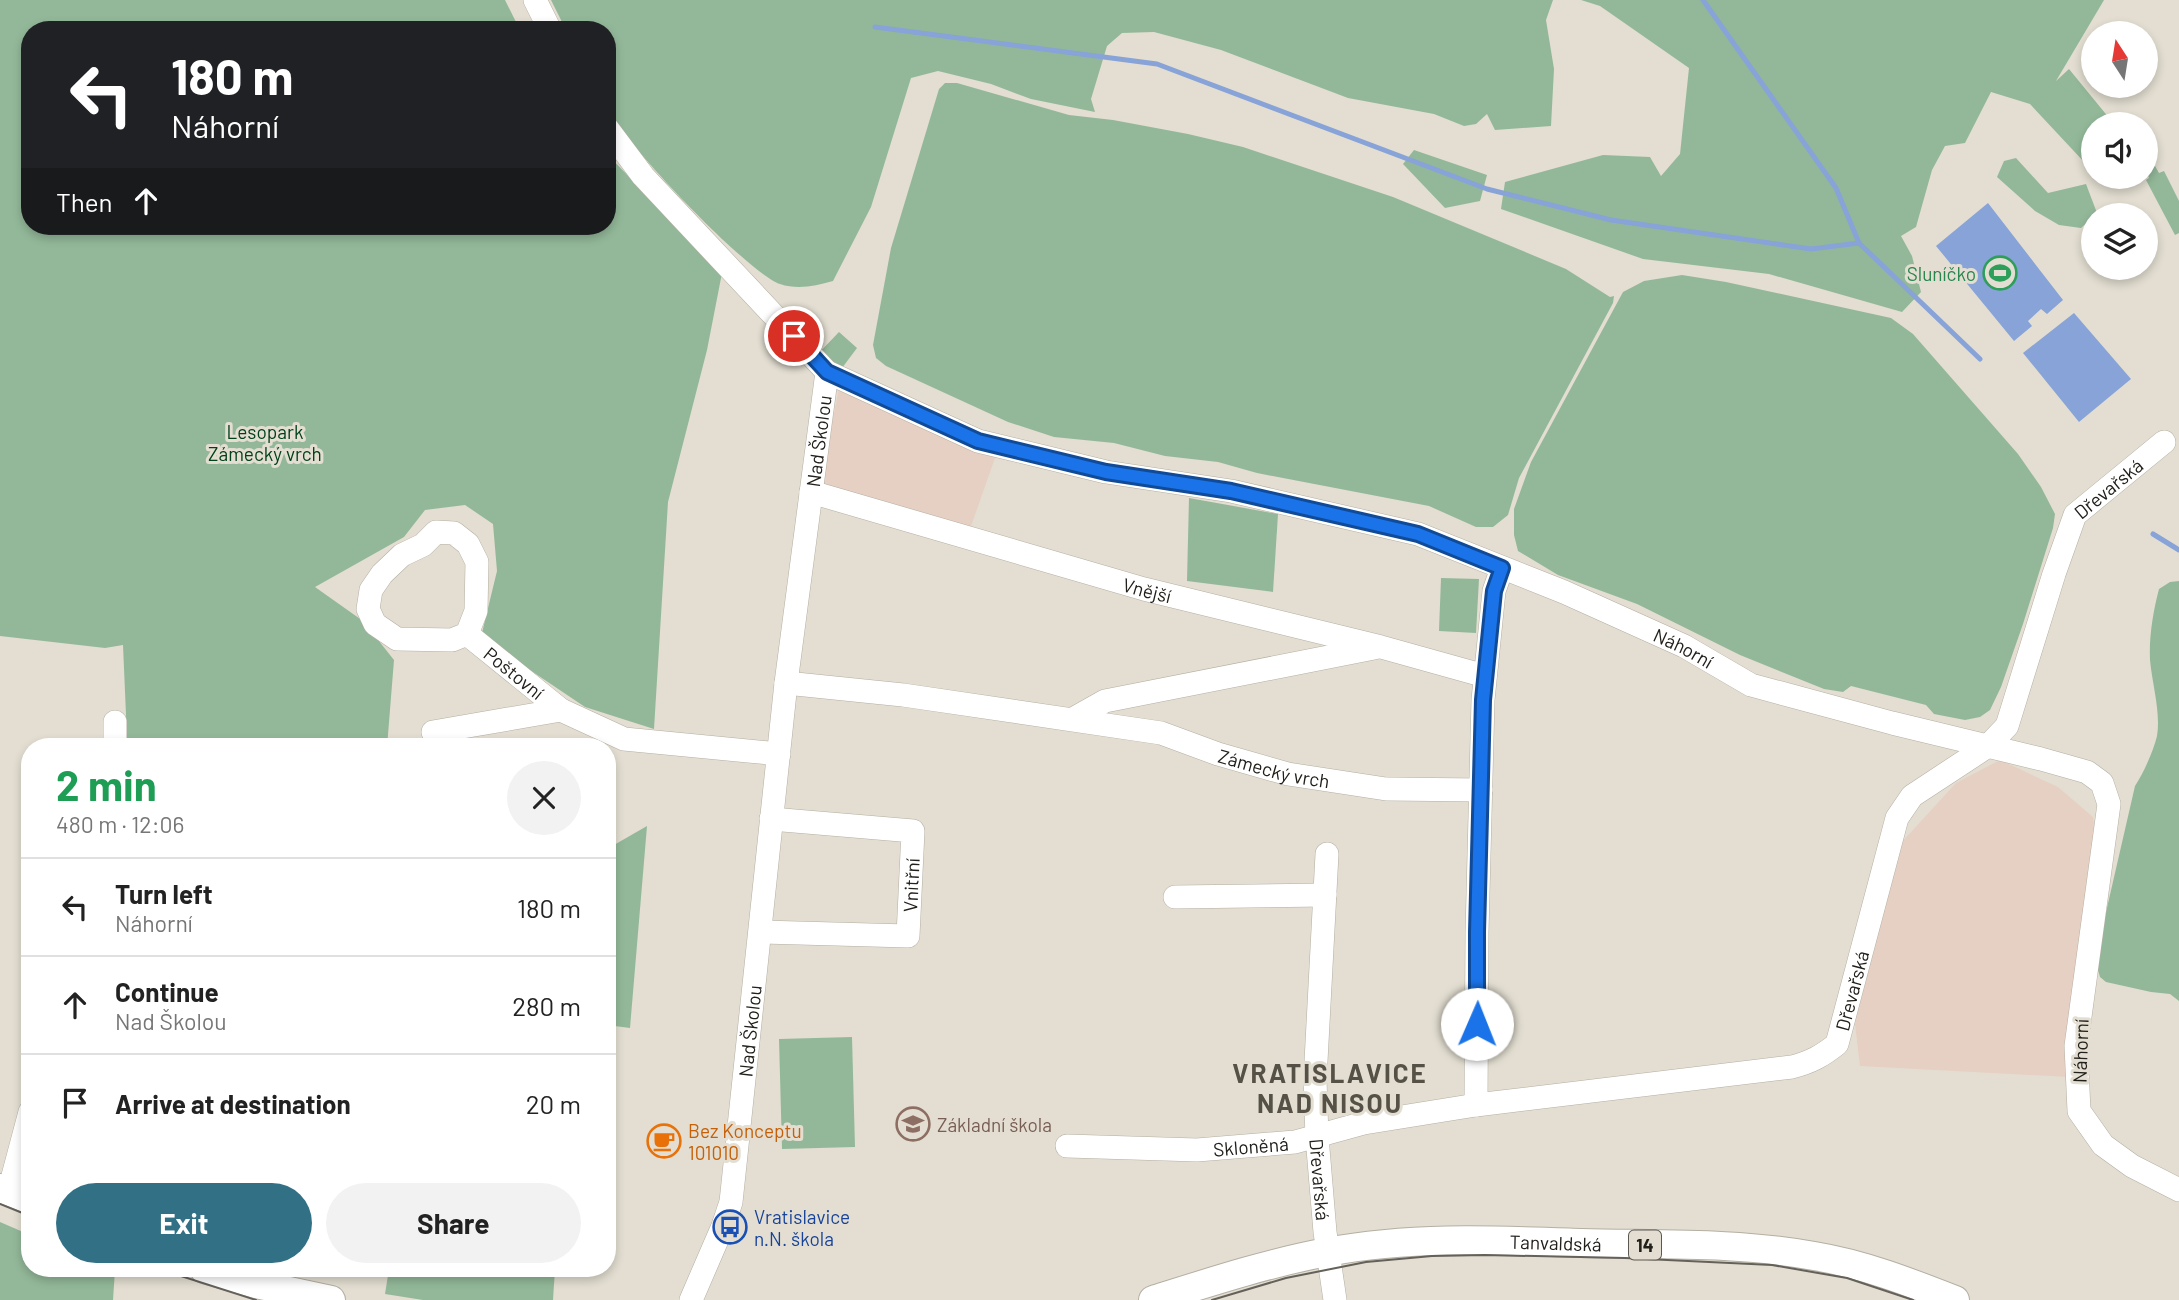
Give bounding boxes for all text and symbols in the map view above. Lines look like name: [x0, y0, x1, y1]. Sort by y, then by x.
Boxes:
north arrow: [2081, 21, 2158, 98]
map controls: [2081, 21, 2158, 280]
text: 180 m: [171, 46, 294, 105]
icon: left: [56, 49, 147, 140]
text: Náhorní: [171, 106, 279, 144]
button: sound: [2081, 112, 2158, 189]
icon: ahead: [127, 182, 165, 220]
text: Then: [56, 186, 113, 217]
button: layers: [2081, 203, 2158, 280]
sports icon: Sluníčko: [1981, 254, 2019, 292]
place label: Sluníčko: [1907, 262, 1976, 285]
pin: [764, 306, 824, 366]
icon: arrive: [775, 317, 813, 355]
street label: Nad Školou: [800, 394, 835, 488]
park label: Lesopark Zámecký vrch: [208, 420, 322, 465]
street label: Dřevařská: [2069, 453, 2147, 523]
street label: Vnější: [1120, 572, 1174, 607]
street label: Náhorní: [1650, 623, 1718, 672]
street label: Poštovní: [480, 641, 549, 703]
street label: Zámecký vrch: [1216, 743, 1331, 792]
text: 2 min: [56, 759, 157, 809]
button: close: [507, 761, 581, 835]
text: 480 m · 12:06: [56, 810, 184, 838]
street label: Vnitřní: [898, 857, 923, 913]
text: Turn left: [115, 878, 213, 909]
icon: left: [56, 888, 94, 926]
text: 180 m: [517, 892, 581, 923]
text: Náhorní: [115, 909, 193, 937]
street label: Dřevařská: [1830, 948, 1873, 1033]
text: Continue: [115, 976, 219, 1007]
street label: Nad Školou: [733, 984, 765, 1078]
icon: ahead: [56, 986, 94, 1024]
position arrow: [1440, 987, 1514, 1061]
text: 280 m: [512, 990, 581, 1021]
text: Nad Školou: [115, 1007, 227, 1035]
street label: Náhorní: [2067, 1019, 2093, 1083]
district label: VRATISLAVICE NAD NISOU: [1232, 1057, 1428, 1118]
icon: arrive: [56, 1084, 94, 1122]
text: Arrive at destination: [115, 1088, 351, 1119]
text: 20 m: [526, 1088, 581, 1119]
school or university icon: Základní škola: [894, 1105, 932, 1143]
place label: Základní škola: [937, 1113, 1052, 1136]
place label: Bez Konceptu 101010: [688, 1119, 802, 1164]
cafe icon: Bez Konceptu 101010: [645, 1122, 683, 1160]
street label: Skloněná: [1212, 1131, 1289, 1160]
street label: Dřevařská: [1306, 1138, 1335, 1221]
button: Exit: [56, 1183, 312, 1263]
button: Share: [326, 1183, 581, 1263]
place label: Vratislavice n.N. škola: [754, 1205, 850, 1250]
bus stop icon: Vratislavice n.N. škola: [711, 1208, 749, 1246]
street label: Tanvaldská: [1510, 1229, 1602, 1255]
road number: 14: [1629, 1230, 1661, 1260]

